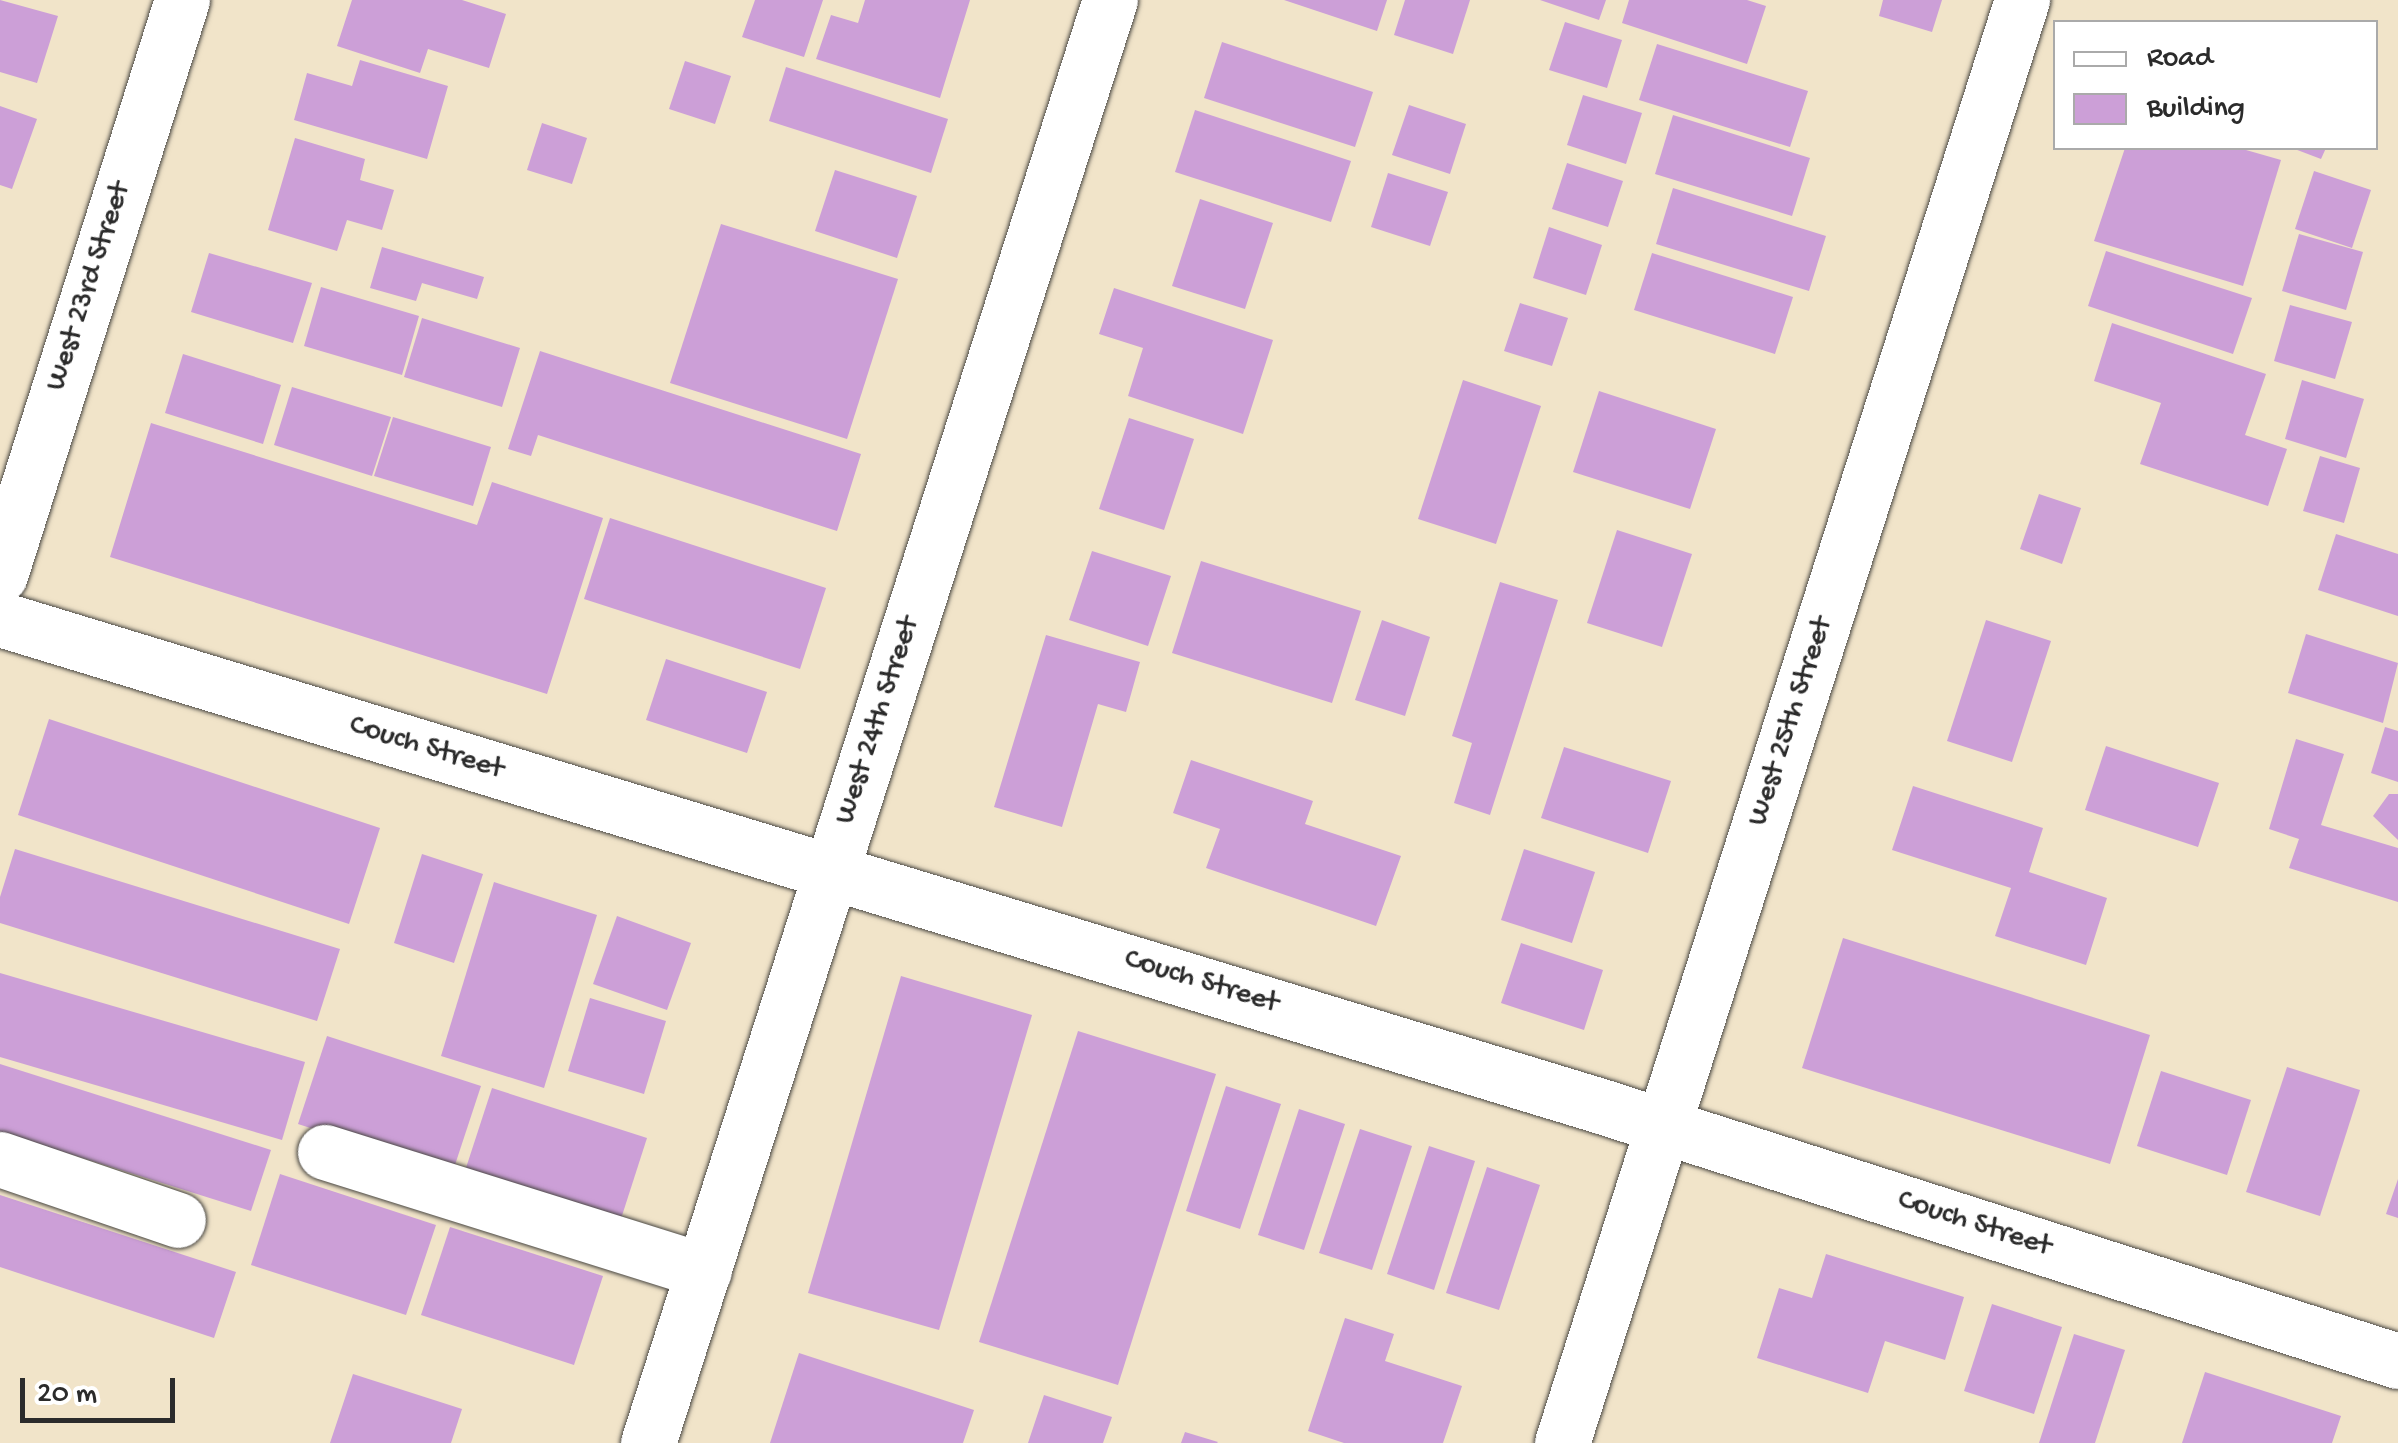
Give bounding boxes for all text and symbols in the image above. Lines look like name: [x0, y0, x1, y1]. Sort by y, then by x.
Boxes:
legend: [2053, 20, 2378, 150]
text: Road: [2147, 42, 2213, 77]
text: Building: [2147, 92, 2245, 127]
street label: West 23rd Street: [39, 178, 141, 396]
street label: West 24th Street: [829, 613, 929, 829]
street label: West 25th Street: [1741, 613, 1843, 831]
street label: Couch Street: [345, 708, 507, 790]
street label: Couch Street: [1120, 942, 1282, 1024]
street label: Couch Street: [1893, 1183, 2055, 1267]
scale bar: [25, 1358, 180, 1420]
text: 20 m: [37, 1378, 97, 1413]

